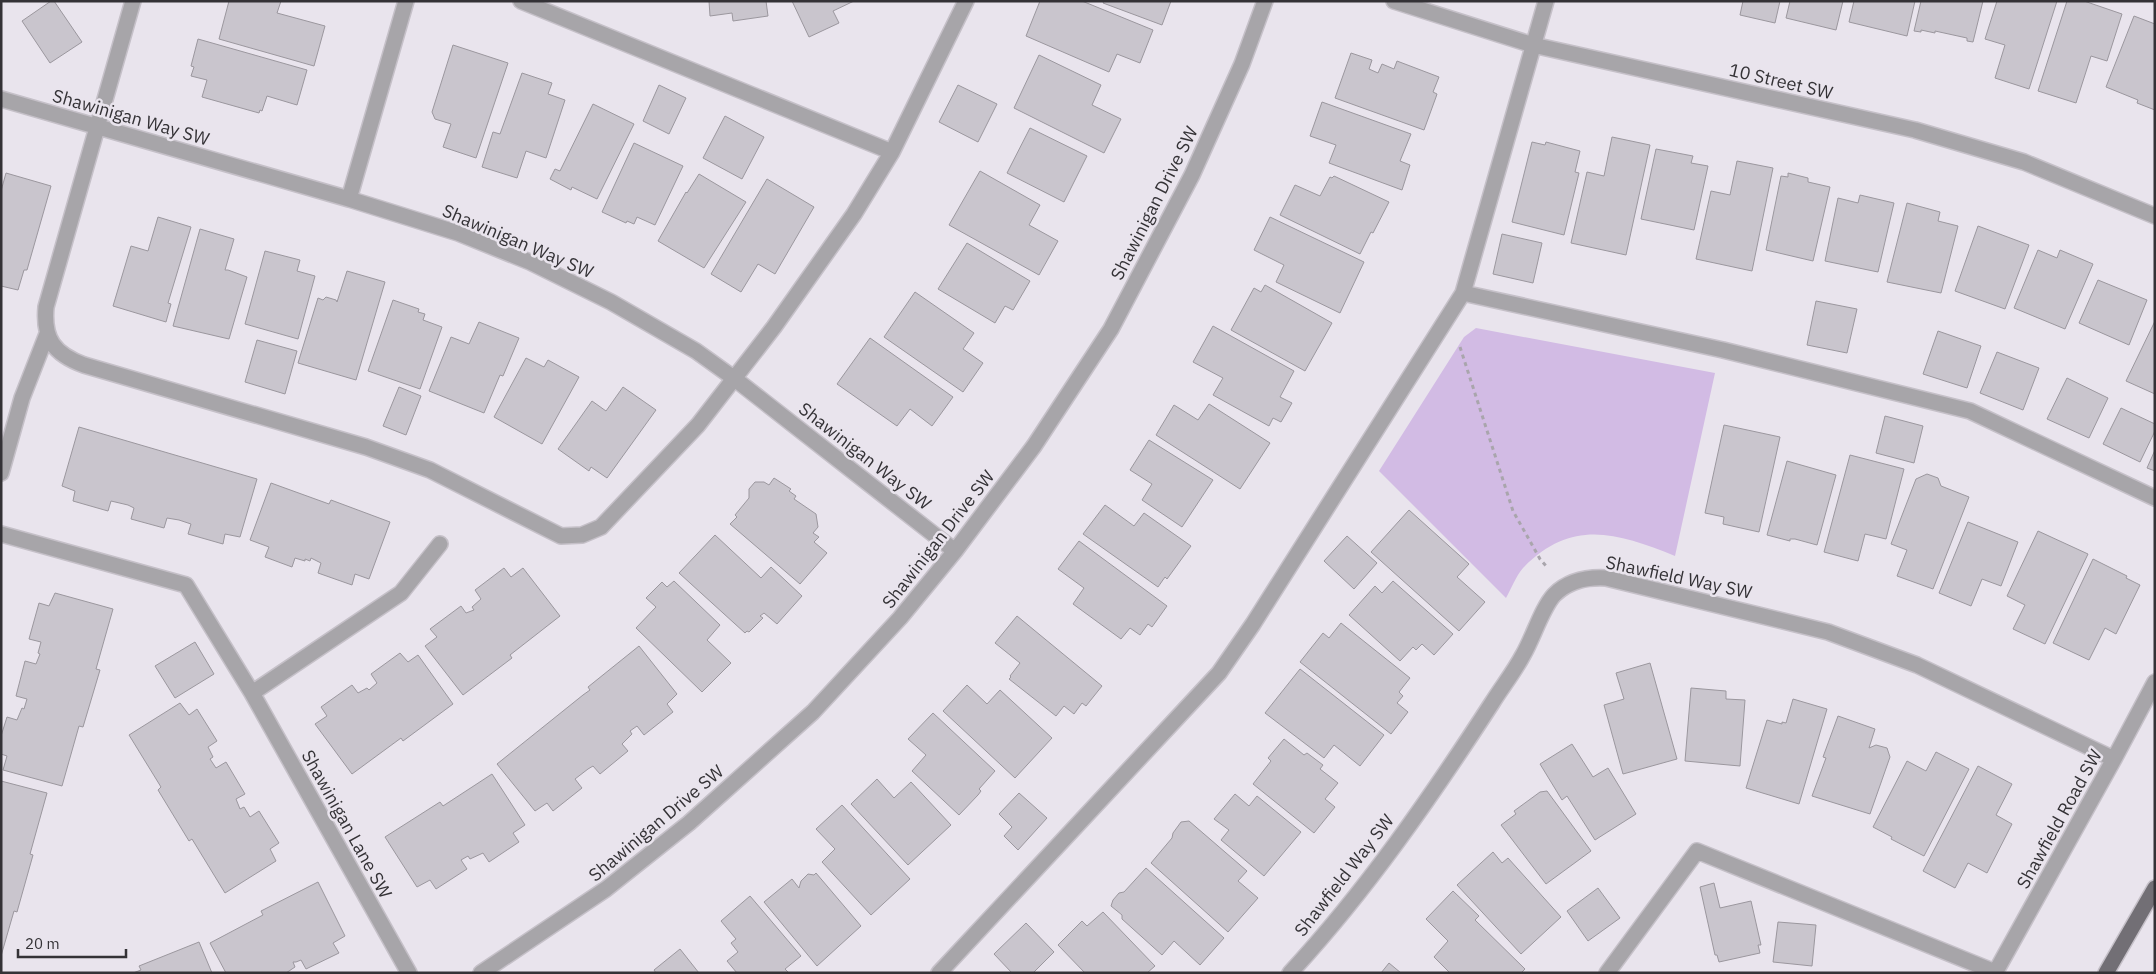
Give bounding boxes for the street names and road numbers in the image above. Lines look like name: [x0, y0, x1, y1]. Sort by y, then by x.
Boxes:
street label: 10 Street SW: [1727, 58, 1835, 104]
street label: Shawinigan Way SW: [50, 84, 212, 150]
street label: Shawinigan Drive SW: [1105, 122, 1203, 284]
street label: Shawinigan Way SW: [439, 199, 597, 283]
street label: Shawinigan Way SW: [794, 397, 936, 515]
street label: Shawinigan Drive SW: [877, 465, 999, 613]
street label: Shawfield Way SW: [1604, 550, 1754, 604]
street label: Shawfield Road SW: [2011, 745, 2107, 893]
street label: Shawinigan Lane SW: [297, 746, 397, 902]
street label: Shawinigan Drive SW: [584, 760, 728, 886]
street label: Shawfield Way SW: [1289, 809, 1399, 941]

